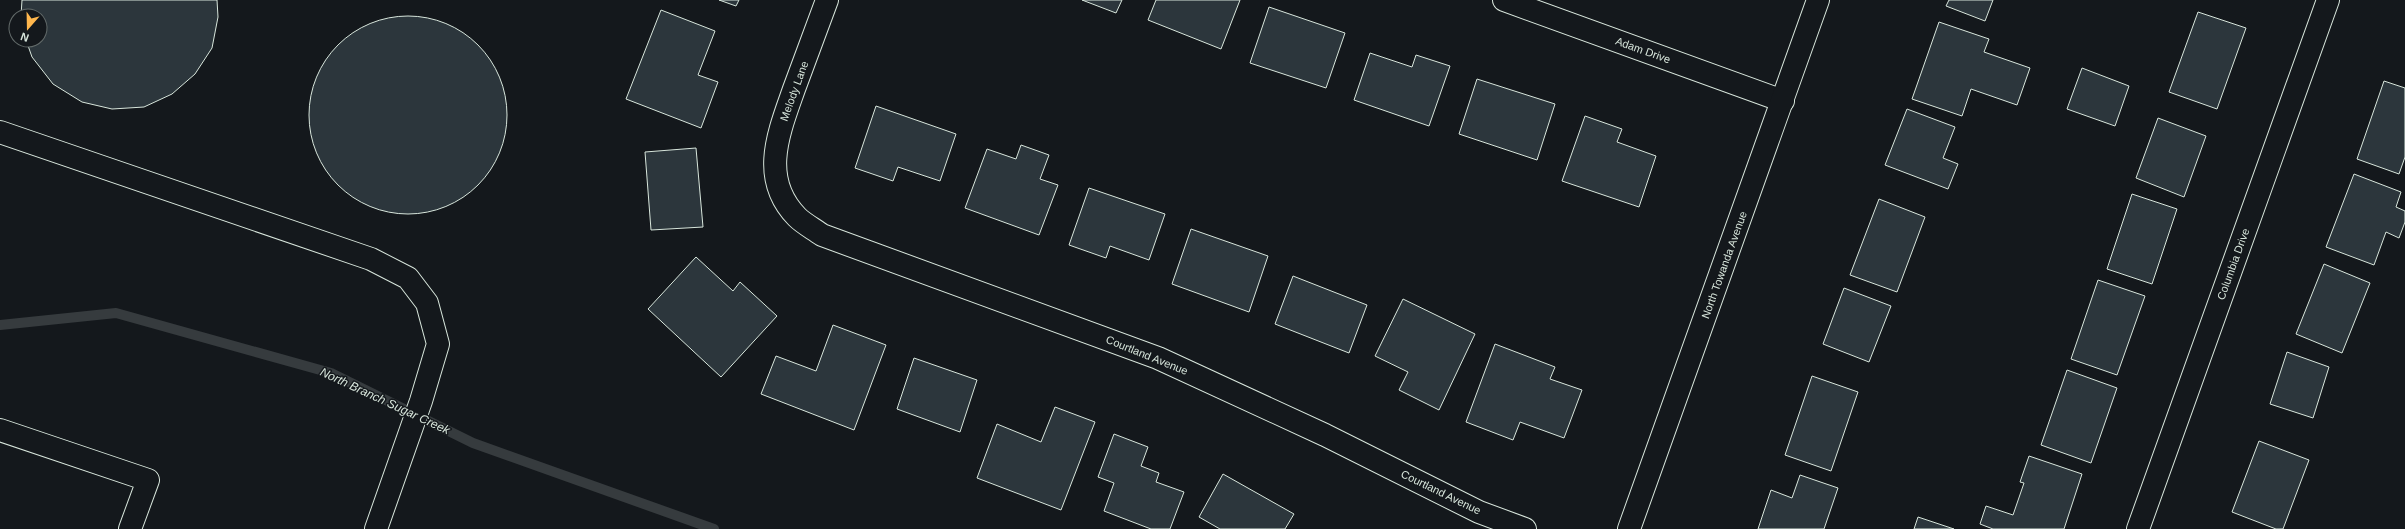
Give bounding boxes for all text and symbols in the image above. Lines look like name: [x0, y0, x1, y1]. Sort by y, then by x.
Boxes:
north arrow: [8, 8, 48, 48]
text: N: [19, 30, 30, 44]
street label: Adam Drive: [1614, 35, 1672, 65]
street label: Melody Lane: [778, 59, 810, 123]
street label: North Towanda Avenue: [1699, 210, 1749, 320]
street label: Columbia Drive: [2215, 227, 2251, 301]
street label: Courtland Avenue: [1104, 333, 1190, 377]
water label: North Branch Sugar Creek: [318, 365, 453, 438]
street label: Courtland Avenue: [1399, 467, 1483, 517]

